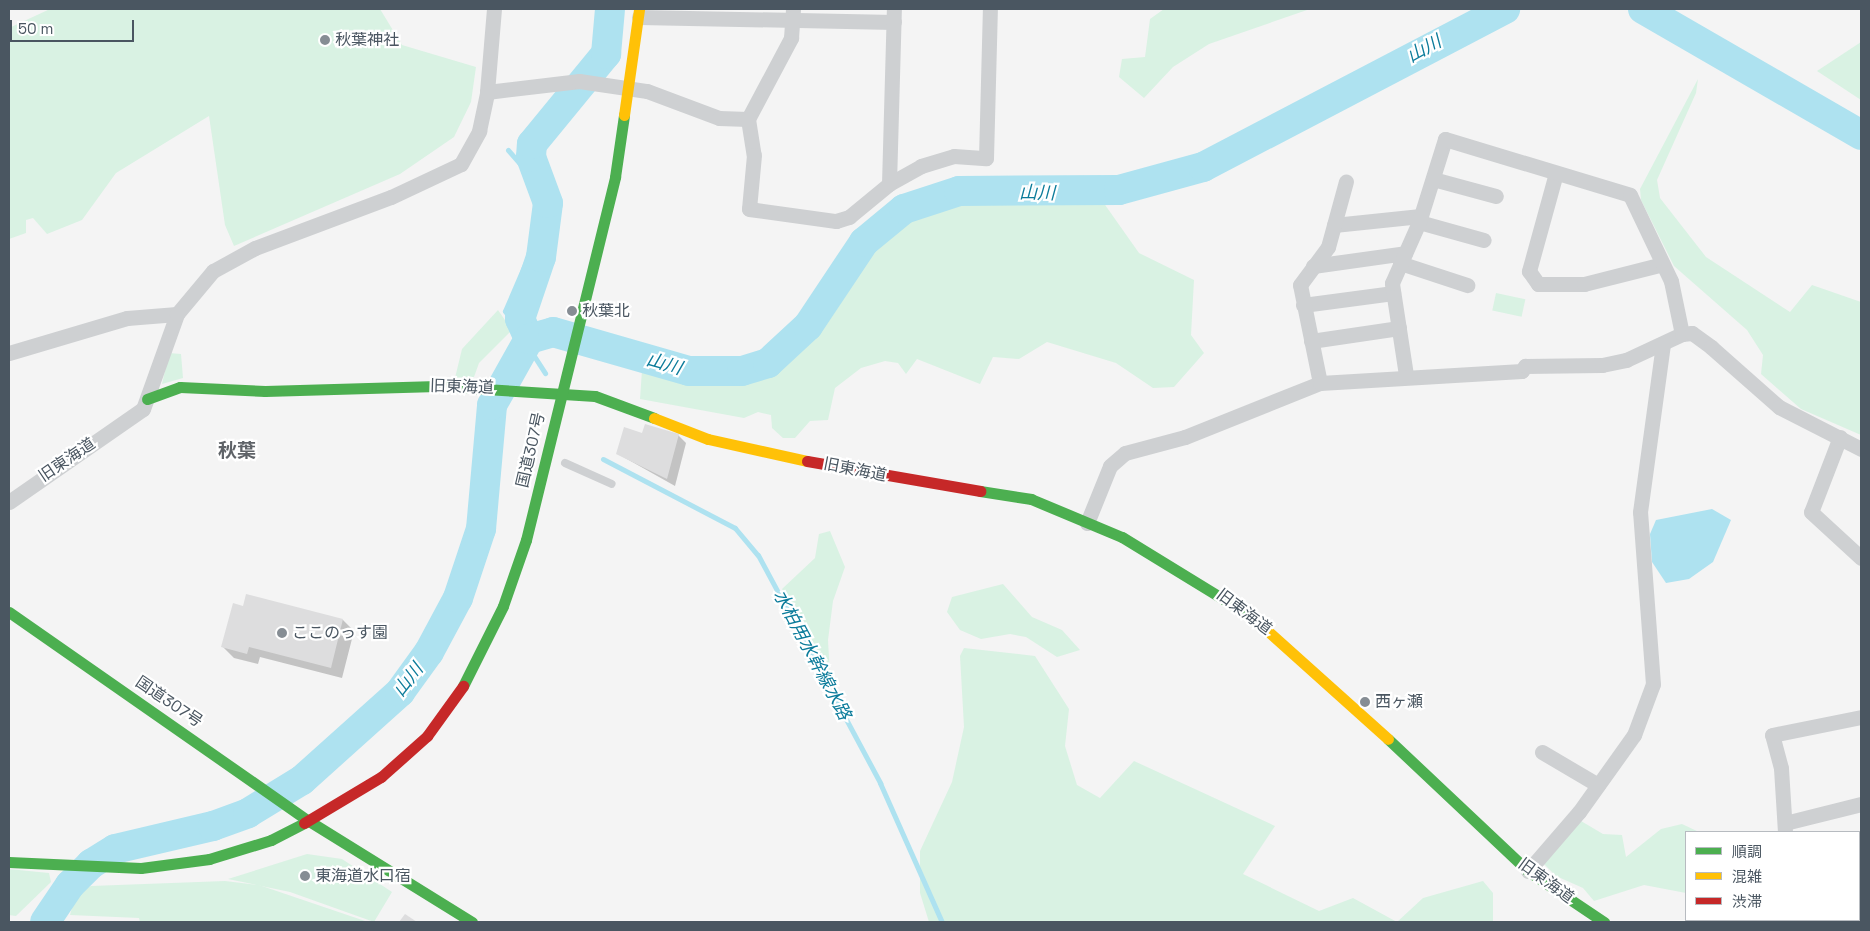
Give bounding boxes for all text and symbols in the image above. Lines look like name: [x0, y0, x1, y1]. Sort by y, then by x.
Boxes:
scale bar: [12, 10, 136, 42]
text: 50 m: [18, 19, 53, 38]
place label: 秋葉神社: [335, 30, 399, 50]
water label: 山川: [1403, 31, 1445, 67]
marker: 秋葉神社: [319, 34, 331, 46]
water label: 山川: [1019, 182, 1055, 204]
place label: 秋葉北: [582, 301, 630, 321]
marker: 秋葉北: [566, 305, 578, 317]
water label: 山川: [644, 349, 684, 379]
street label: 旧東海道: [430, 376, 494, 398]
street label: 国道307号: [513, 410, 549, 490]
street label: 旧東海道: [35, 434, 99, 486]
district label: 秋葉: [218, 440, 256, 462]
street label: 旧東海道: [822, 454, 888, 486]
street label: 旧東海道: [1213, 585, 1275, 639]
water label: 水柏用水幹線水路: [769, 586, 855, 724]
place label: ここのっす園: [292, 623, 388, 643]
marker: ここのっす園: [276, 627, 288, 639]
water label: 山川: [388, 659, 428, 701]
street label: 国道307号: [132, 673, 206, 731]
place label: 西ヶ瀬: [1375, 692, 1423, 712]
marker: 西ヶ瀬: [1359, 696, 1371, 708]
legend: [1685, 831, 1860, 921]
text: 順調: [1732, 842, 1762, 861]
street label: 旧東海道: [1514, 854, 1578, 908]
place label: 東海道水口宿: [315, 866, 411, 886]
text: 混雑: [1732, 867, 1762, 886]
marker: 東海道水口宿: [299, 870, 311, 882]
text: 渋滞: [1732, 892, 1762, 911]

